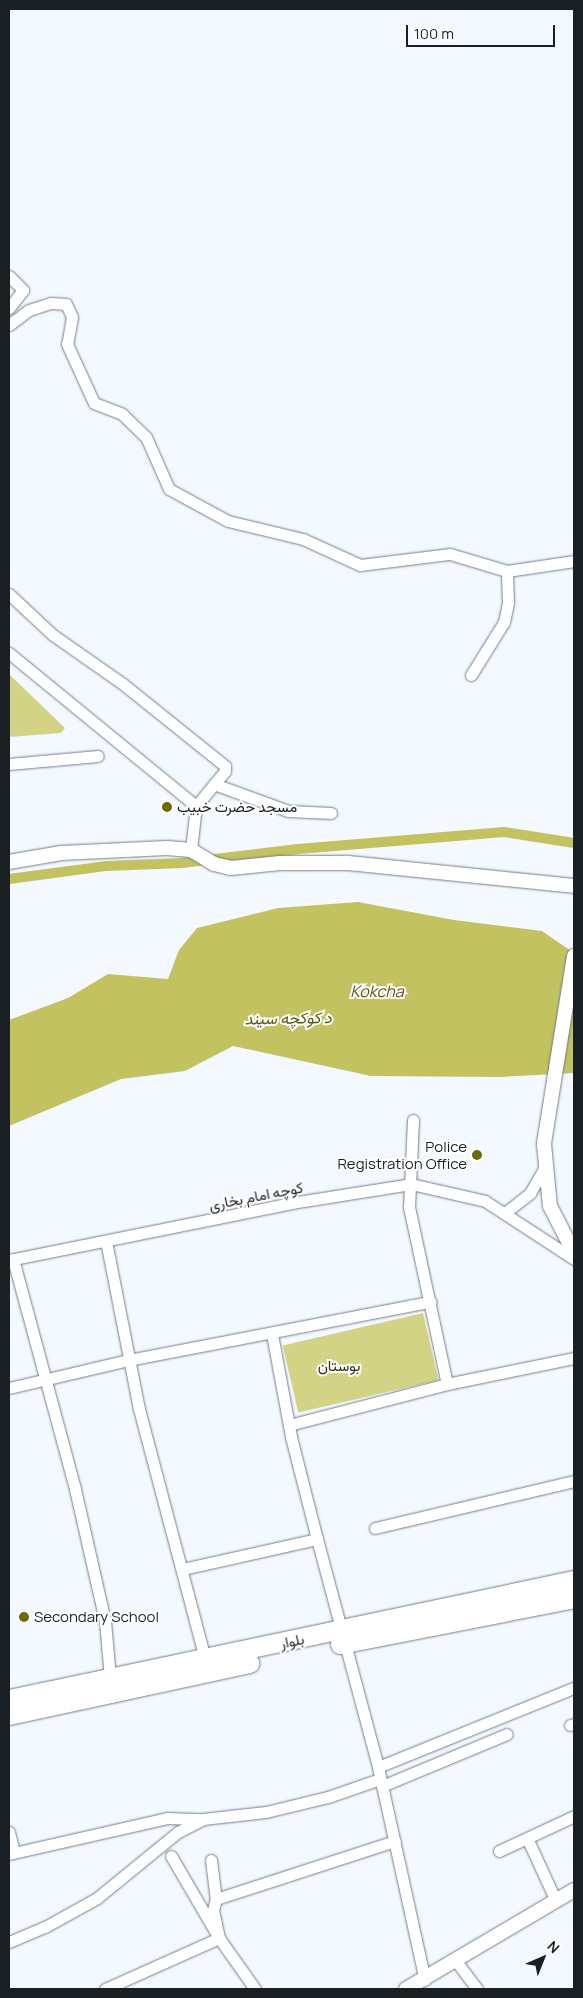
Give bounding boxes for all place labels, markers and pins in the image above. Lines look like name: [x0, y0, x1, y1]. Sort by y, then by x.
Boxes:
place label: مسجد حضرت خبیب: [177, 798, 297, 816]
marker: مسجد حضرت خبیب: [161, 801, 173, 813]
place label: Police Registration Office: [337, 1137, 467, 1172]
marker: Police Registration Office: [471, 1149, 483, 1161]
place label: Secondary School: [34, 1608, 159, 1626]
marker: Secondary School: [18, 1611, 30, 1623]

